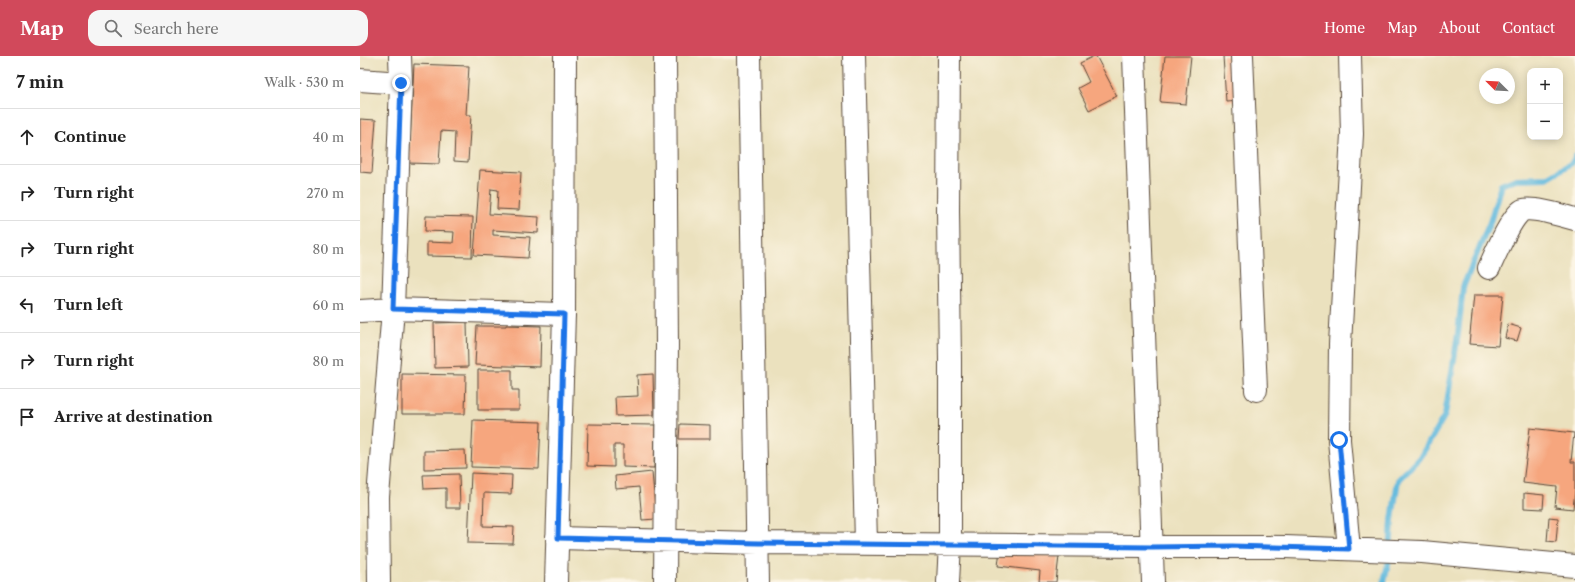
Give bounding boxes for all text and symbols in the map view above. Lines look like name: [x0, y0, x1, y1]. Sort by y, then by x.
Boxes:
search box: [88, 10, 368, 46]
text: Map: [20, 17, 64, 40]
icon: search: [102, 17, 124, 39]
text: Search here: [134, 19, 219, 38]
text: Home: [1324, 19, 1365, 37]
text: Map: [1387, 19, 1417, 37]
text: About: [1439, 19, 1480, 37]
text: Contact: [1502, 19, 1555, 37]
north arrow: [1479, 68, 1515, 104]
map controls: [1527, 68, 1563, 140]
button: +: [1527, 68, 1563, 104]
text: 7 min: [16, 72, 64, 92]
text: Walk · 530 m: [264, 74, 344, 90]
route end: [392, 74, 410, 92]
button: −: [1527, 104, 1563, 140]
icon: ahead: [16, 126, 38, 148]
text: Continue: [54, 127, 126, 146]
text: 40 m: [313, 129, 344, 145]
icon: right: [16, 182, 38, 204]
text: Turn right: [54, 183, 134, 202]
text: 270 m: [306, 185, 344, 201]
icon: right: [16, 238, 38, 260]
text: Turn right: [54, 239, 134, 258]
text: 80 m: [312, 241, 344, 257]
icon: left: [16, 294, 38, 316]
text: Turn left: [54, 295, 123, 314]
text: 60 m: [313, 297, 344, 313]
icon: right: [16, 350, 38, 372]
text: Turn right: [54, 351, 134, 370]
text: 80 m: [312, 353, 344, 369]
icon: arrive: [16, 406, 38, 428]
text: Arrive at destination: [54, 407, 213, 426]
route start: [1330, 431, 1348, 449]

